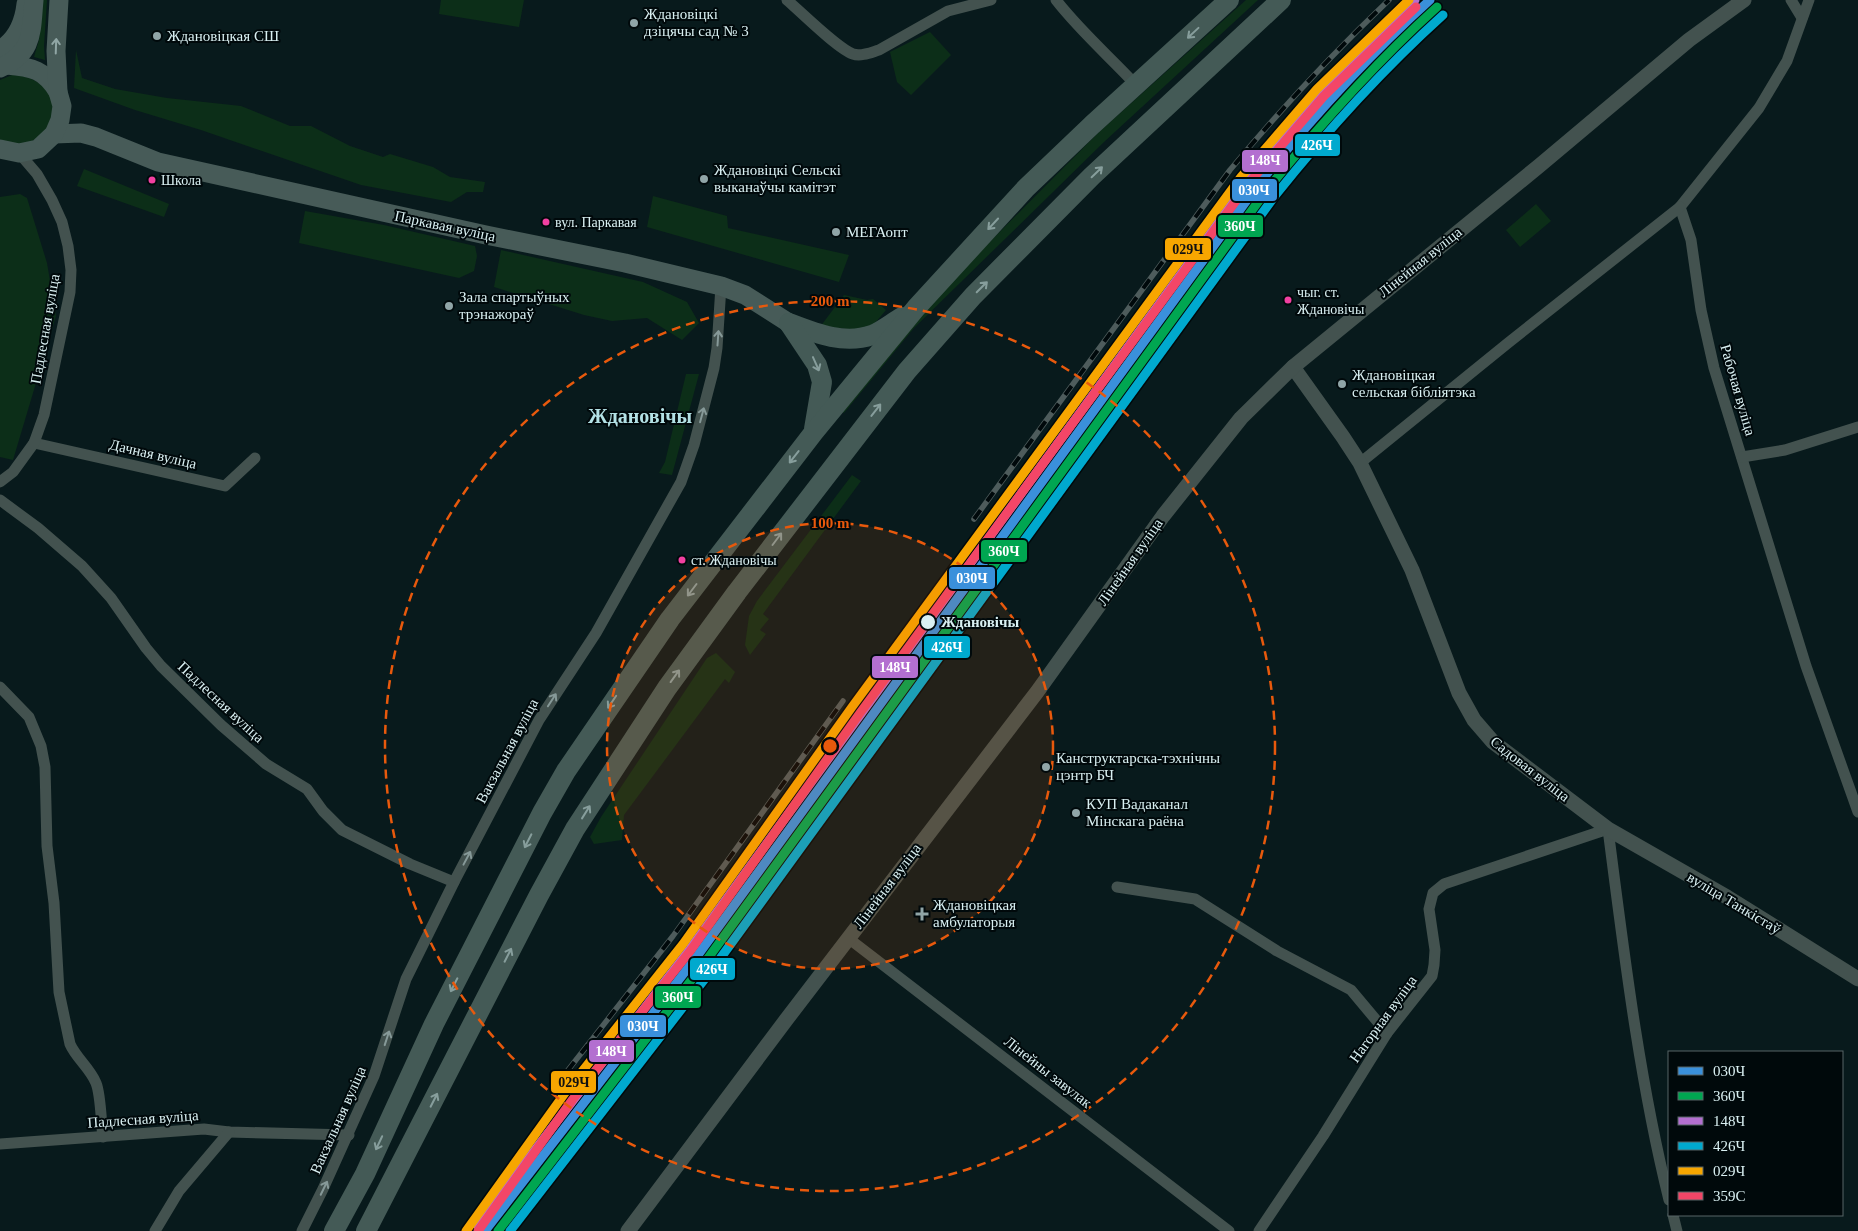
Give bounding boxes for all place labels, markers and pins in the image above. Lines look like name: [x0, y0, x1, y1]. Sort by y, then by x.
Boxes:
place label: Ждановіцкі дзіцячы сад № 3: [644, 6, 749, 39]
marker: Ждановіцкі дзіцячы сад № 3: [628, 17, 640, 29]
place label: Ждановіцкая СШ: [167, 28, 279, 44]
marker: Ждановіцкая СШ: [151, 30, 163, 42]
place label: Ждановіцкі Сельскі выканаўчы камітэт: [714, 162, 841, 195]
place label: Школа: [161, 173, 202, 188]
marker: Ждановіцкі Сельскі выканаўчы камітэт: [698, 173, 710, 185]
marker: Школа: [147, 175, 157, 185]
place label: вул. Паркавая: [555, 215, 637, 230]
marker: вул. Паркавая: [541, 217, 551, 227]
place label: МЕГАопт: [846, 224, 908, 240]
marker: МЕГАопт: [830, 226, 842, 238]
place label: чыг. ст. Ждановічы: [1297, 285, 1365, 317]
place label: Зала спартыўных трэнажораў: [459, 289, 570, 322]
marker: чыг. ст. Ждановічы: [1283, 295, 1293, 305]
marker: Зала спартыўных трэнажораў: [443, 300, 455, 312]
place label: Ждановіцкая сельская бібліятэка: [1352, 367, 1476, 400]
marker: Ждановіцкая сельская бібліятэка: [1336, 378, 1348, 390]
place label: ст. Ждановічы: [691, 553, 777, 568]
marker: ст. Ждановічы: [677, 555, 687, 565]
marker: Ждановічы: [919, 613, 937, 631]
place label: Ждановічы: [941, 614, 1019, 630]
centre of rings: [821, 737, 839, 755]
place label: Канструктарска-тэхнічны цэнтр БЧ: [1056, 750, 1220, 783]
marker: Канструктарска-тэхнічны цэнтр БЧ: [1040, 761, 1052, 773]
place label: КУП Вадаканал Мінскага раёна: [1086, 796, 1188, 829]
marker: КУП Вадаканал Мінскага раёна: [1070, 807, 1082, 819]
place label: Ждановіцкая амбулаторыя: [933, 897, 1016, 930]
marker: Ждановіцкая амбулаторыя: [915, 907, 929, 921]

